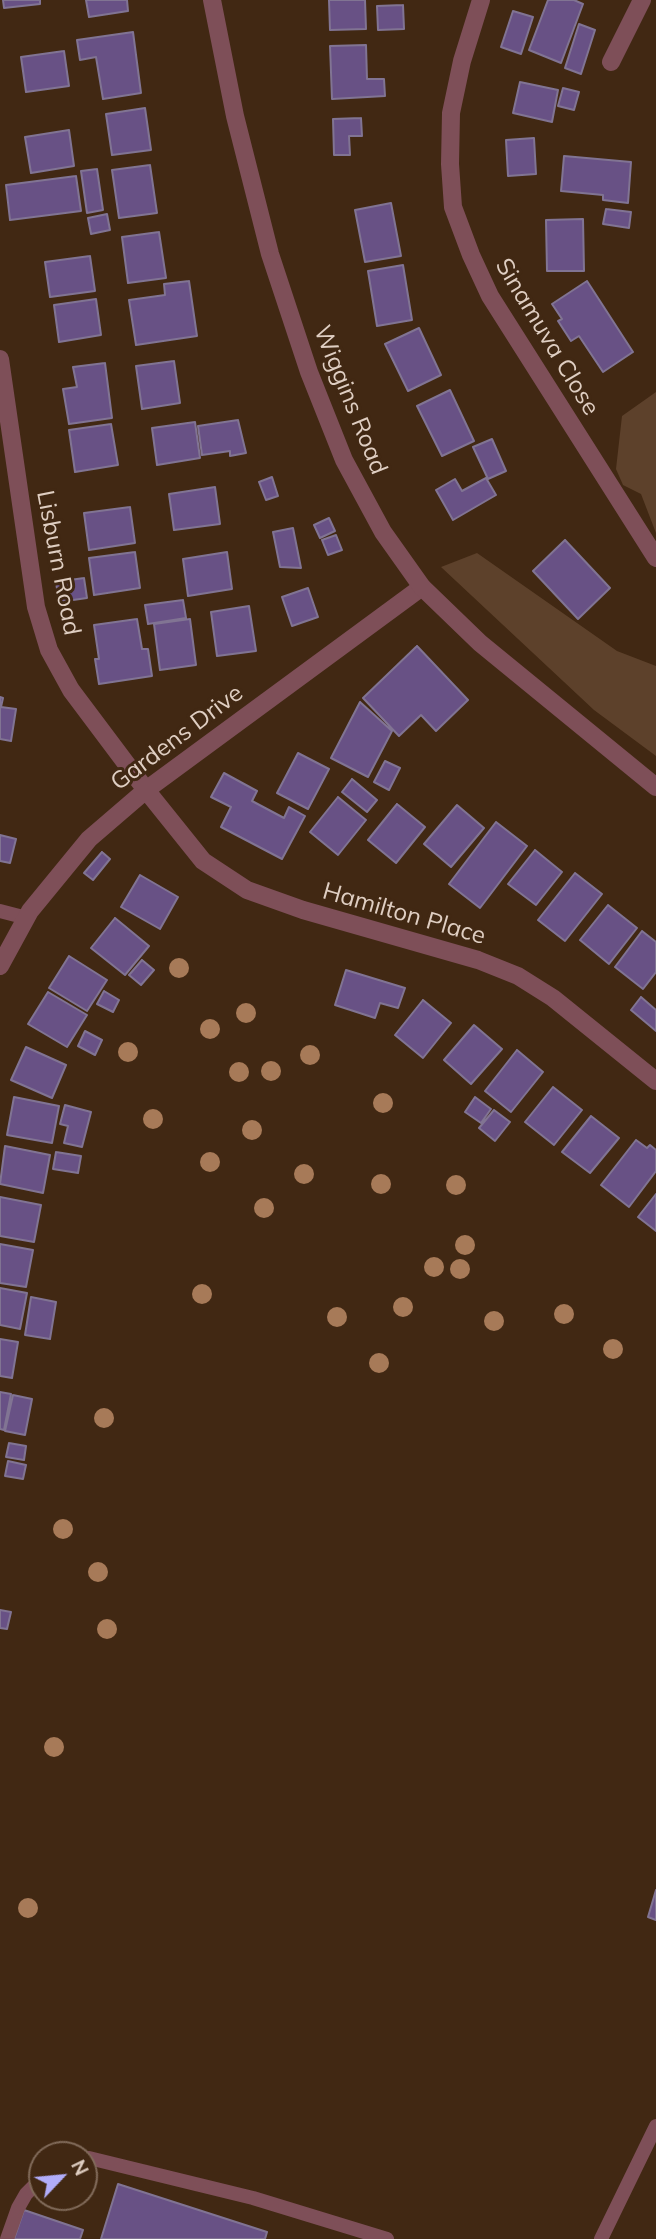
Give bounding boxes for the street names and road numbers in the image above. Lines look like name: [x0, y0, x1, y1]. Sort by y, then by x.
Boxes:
street label: Sinamuva Close: [489, 253, 605, 421]
street label: Wiggins Road: [307, 321, 393, 479]
street label: Lisburn Road: [30, 488, 86, 638]
street label: Gardens Drive: [105, 679, 249, 797]
street label: Hamilton Place: [319, 877, 489, 951]

